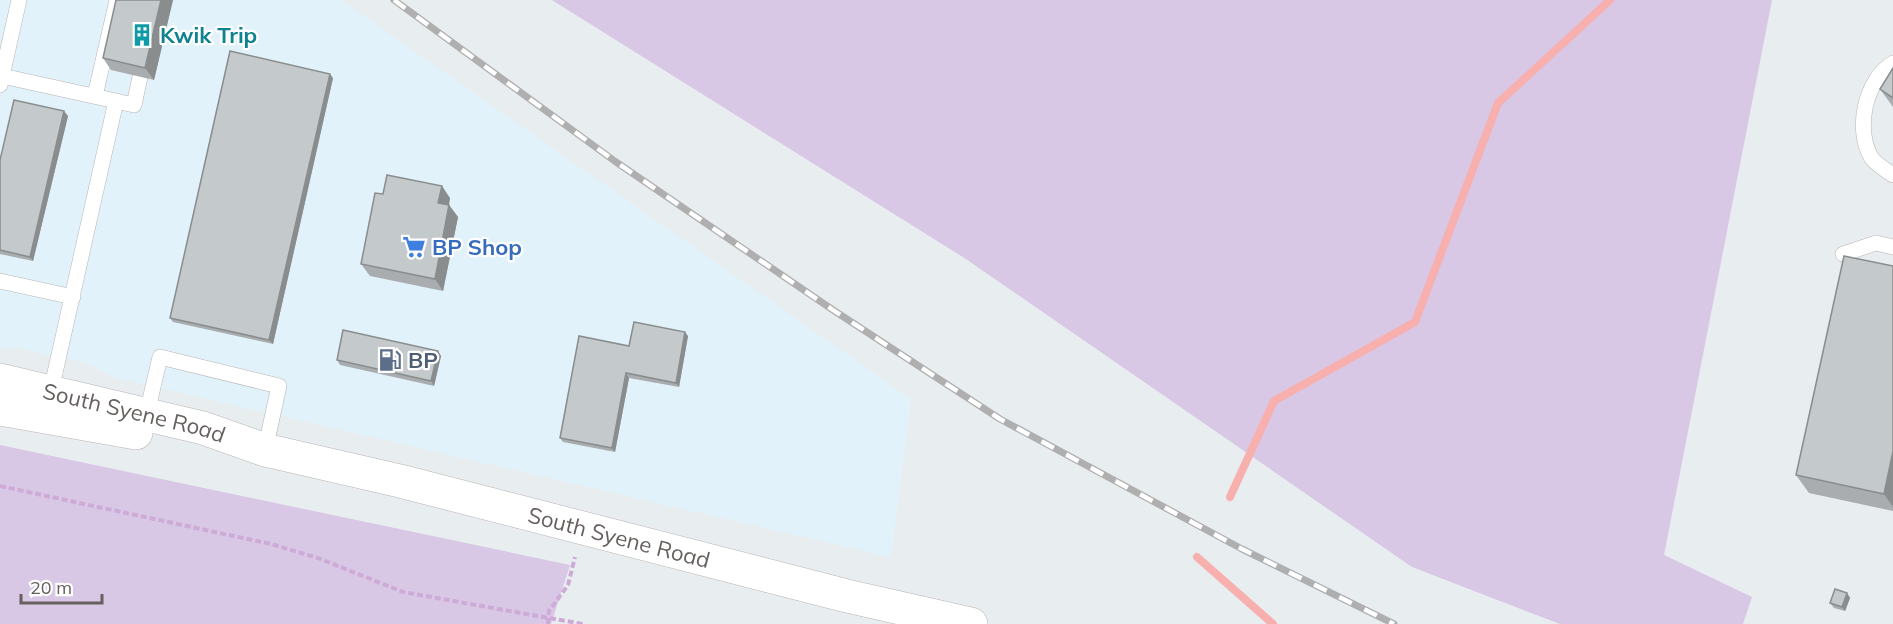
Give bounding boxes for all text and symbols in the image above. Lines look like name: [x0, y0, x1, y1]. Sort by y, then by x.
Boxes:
place label: Kwik Trip: [160, 21, 257, 49]
building icon: Kwik Trip: [129, 22, 155, 48]
place label: BP Shop: [432, 233, 522, 261]
supermarket icon: BP Shop: [401, 234, 427, 260]
place label: BP: [408, 346, 438, 374]
fuel station icon: BP: [377, 347, 403, 373]
street label: South Syene Road: [40, 377, 229, 449]
street label: South Syene Road: [525, 500, 713, 574]
scale bar: [21, 567, 102, 605]
text: 20 m: [30, 576, 72, 599]

